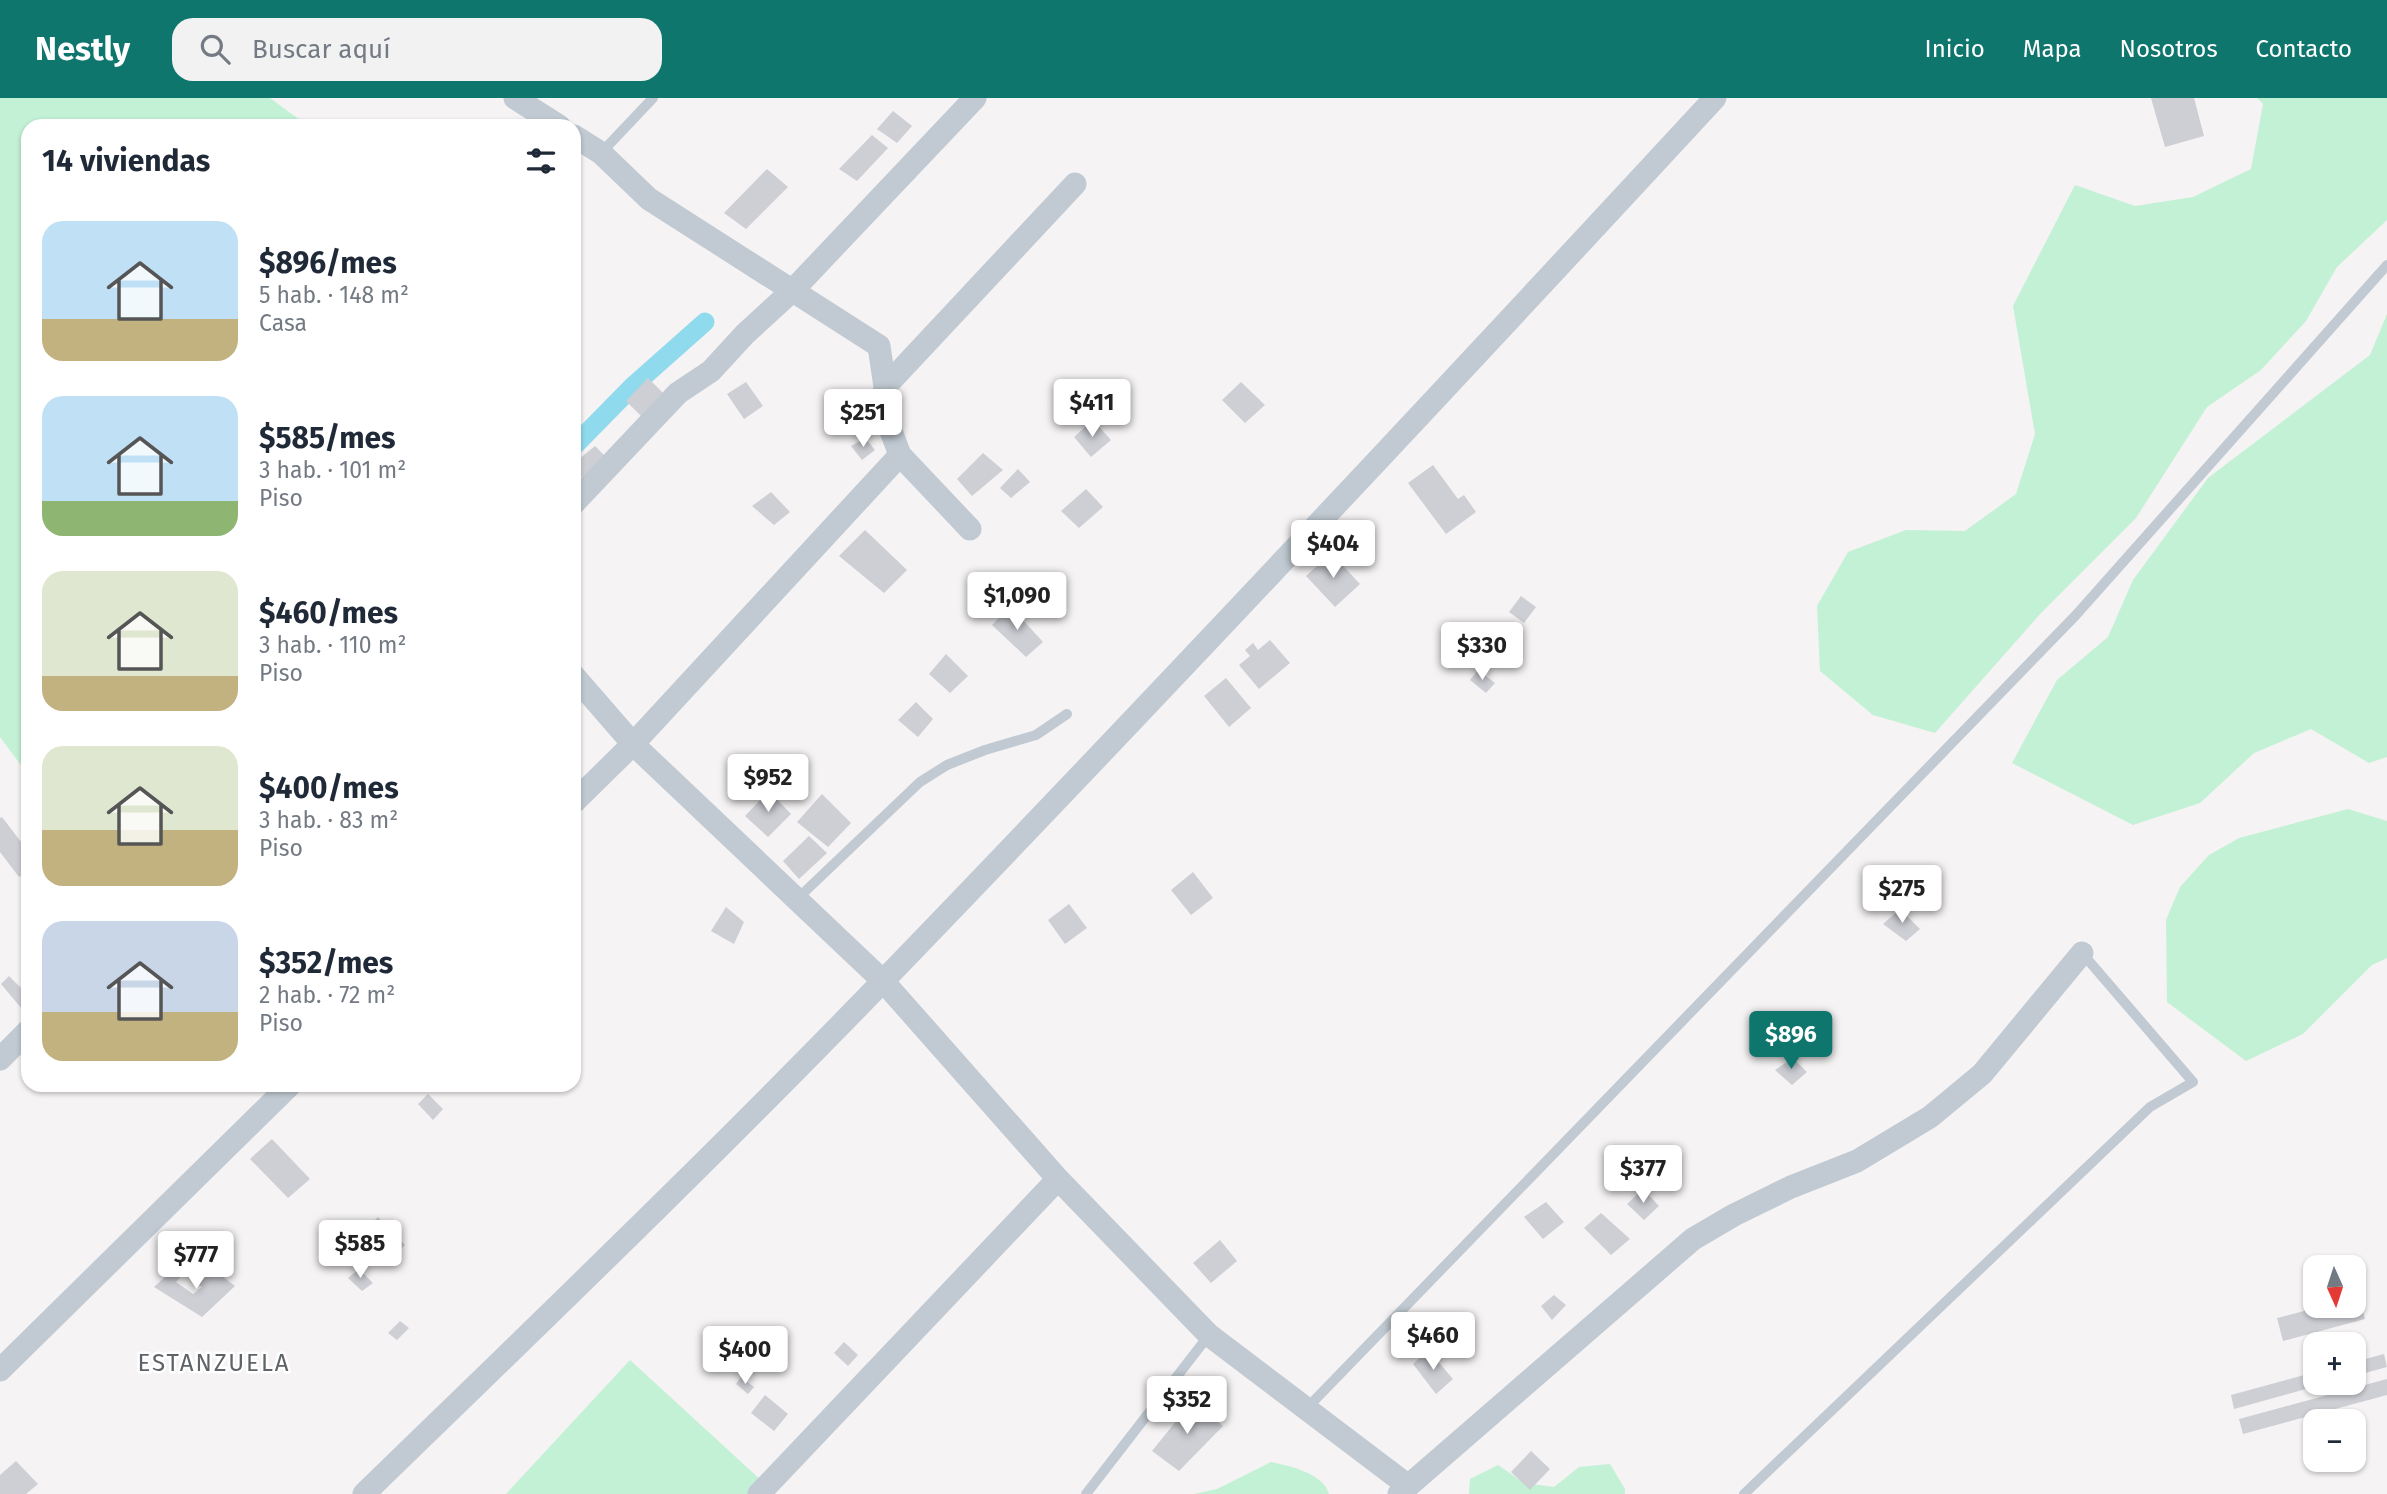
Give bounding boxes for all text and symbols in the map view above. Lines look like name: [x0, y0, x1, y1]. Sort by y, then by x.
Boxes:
search box: [172, 18, 662, 81]
text: Nestly: [35, 29, 130, 69]
icon: search: [196, 30, 234, 68]
text: Buscar aquí: [252, 34, 391, 65]
text: Inicio: [1925, 35, 1985, 63]
text: Mapa: [2023, 35, 2082, 63]
text: Nosotros: [2120, 35, 2218, 63]
text: Contacto: [2256, 35, 2352, 63]
icon: filters: [522, 142, 560, 180]
text: 14 viviendas: [42, 143, 210, 179]
text: $896/mes: [259, 245, 397, 281]
icon: home: [98, 249, 182, 333]
text: 5 hab. · 148 m²: [259, 281, 409, 309]
text: Casa: [259, 309, 307, 337]
pin: $411: [1051, 380, 1133, 439]
text: $411: [1070, 388, 1114, 416]
pin: $251: [822, 390, 904, 449]
text: $251: [840, 398, 886, 426]
text: $585/mes: [259, 420, 396, 456]
icon: home: [98, 424, 182, 508]
text: 3 hab. · 101 m²: [259, 456, 406, 484]
text: Piso: [259, 484, 303, 512]
pin: $404: [1292, 520, 1374, 580]
text: $404: [1307, 529, 1359, 557]
pin: $1,090: [960, 573, 1074, 632]
text: $1,090: [983, 581, 1051, 609]
text: $460/mes: [259, 595, 398, 631]
icon: home: [98, 599, 182, 683]
pin: $330: [1441, 622, 1523, 682]
text: 3 hab. · 110 m²: [259, 631, 407, 659]
text: $330: [1457, 631, 1507, 659]
text: Piso: [259, 659, 303, 687]
pin: $952: [727, 754, 809, 814]
text: $952: [743, 763, 793, 791]
text: $400/mes: [259, 770, 399, 806]
icon: home: [98, 774, 182, 858]
text: 3 hab. · 83 m²: [259, 806, 398, 834]
text: Piso: [259, 834, 303, 862]
pin: $275: [1861, 866, 1943, 925]
text: $275: [1879, 874, 1925, 902]
text: $352/mes: [259, 945, 393, 981]
icon: home: [98, 949, 182, 1033]
text: 2 hab. · 72 m²: [259, 981, 395, 1009]
text: Piso: [259, 1009, 303, 1037]
pin: $896: [1750, 1012, 1832, 1071]
text: $896: [1765, 1020, 1817, 1048]
pin: $377: [1602, 1146, 1684, 1205]
text: $377: [1620, 1154, 1666, 1182]
pin: $585: [319, 1220, 401, 1280]
text: $585: [335, 1229, 385, 1257]
pin: $777: [155, 1232, 237, 1291]
text: $777: [174, 1240, 218, 1268]
north arrow: [2303, 1255, 2366, 1318]
map controls: [2303, 1255, 2366, 1472]
pin: $460: [1392, 1312, 1474, 1372]
text: $460: [1407, 1321, 1459, 1349]
pin: $400: [704, 1326, 786, 1386]
button: +: [2303, 1332, 2366, 1395]
text: $400: [719, 1335, 771, 1363]
district label: ESTANZUELA: [137, 1349, 291, 1377]
pin: $352: [1146, 1376, 1228, 1436]
text: $352: [1163, 1385, 1211, 1413]
button: −: [2303, 1409, 2366, 1472]

